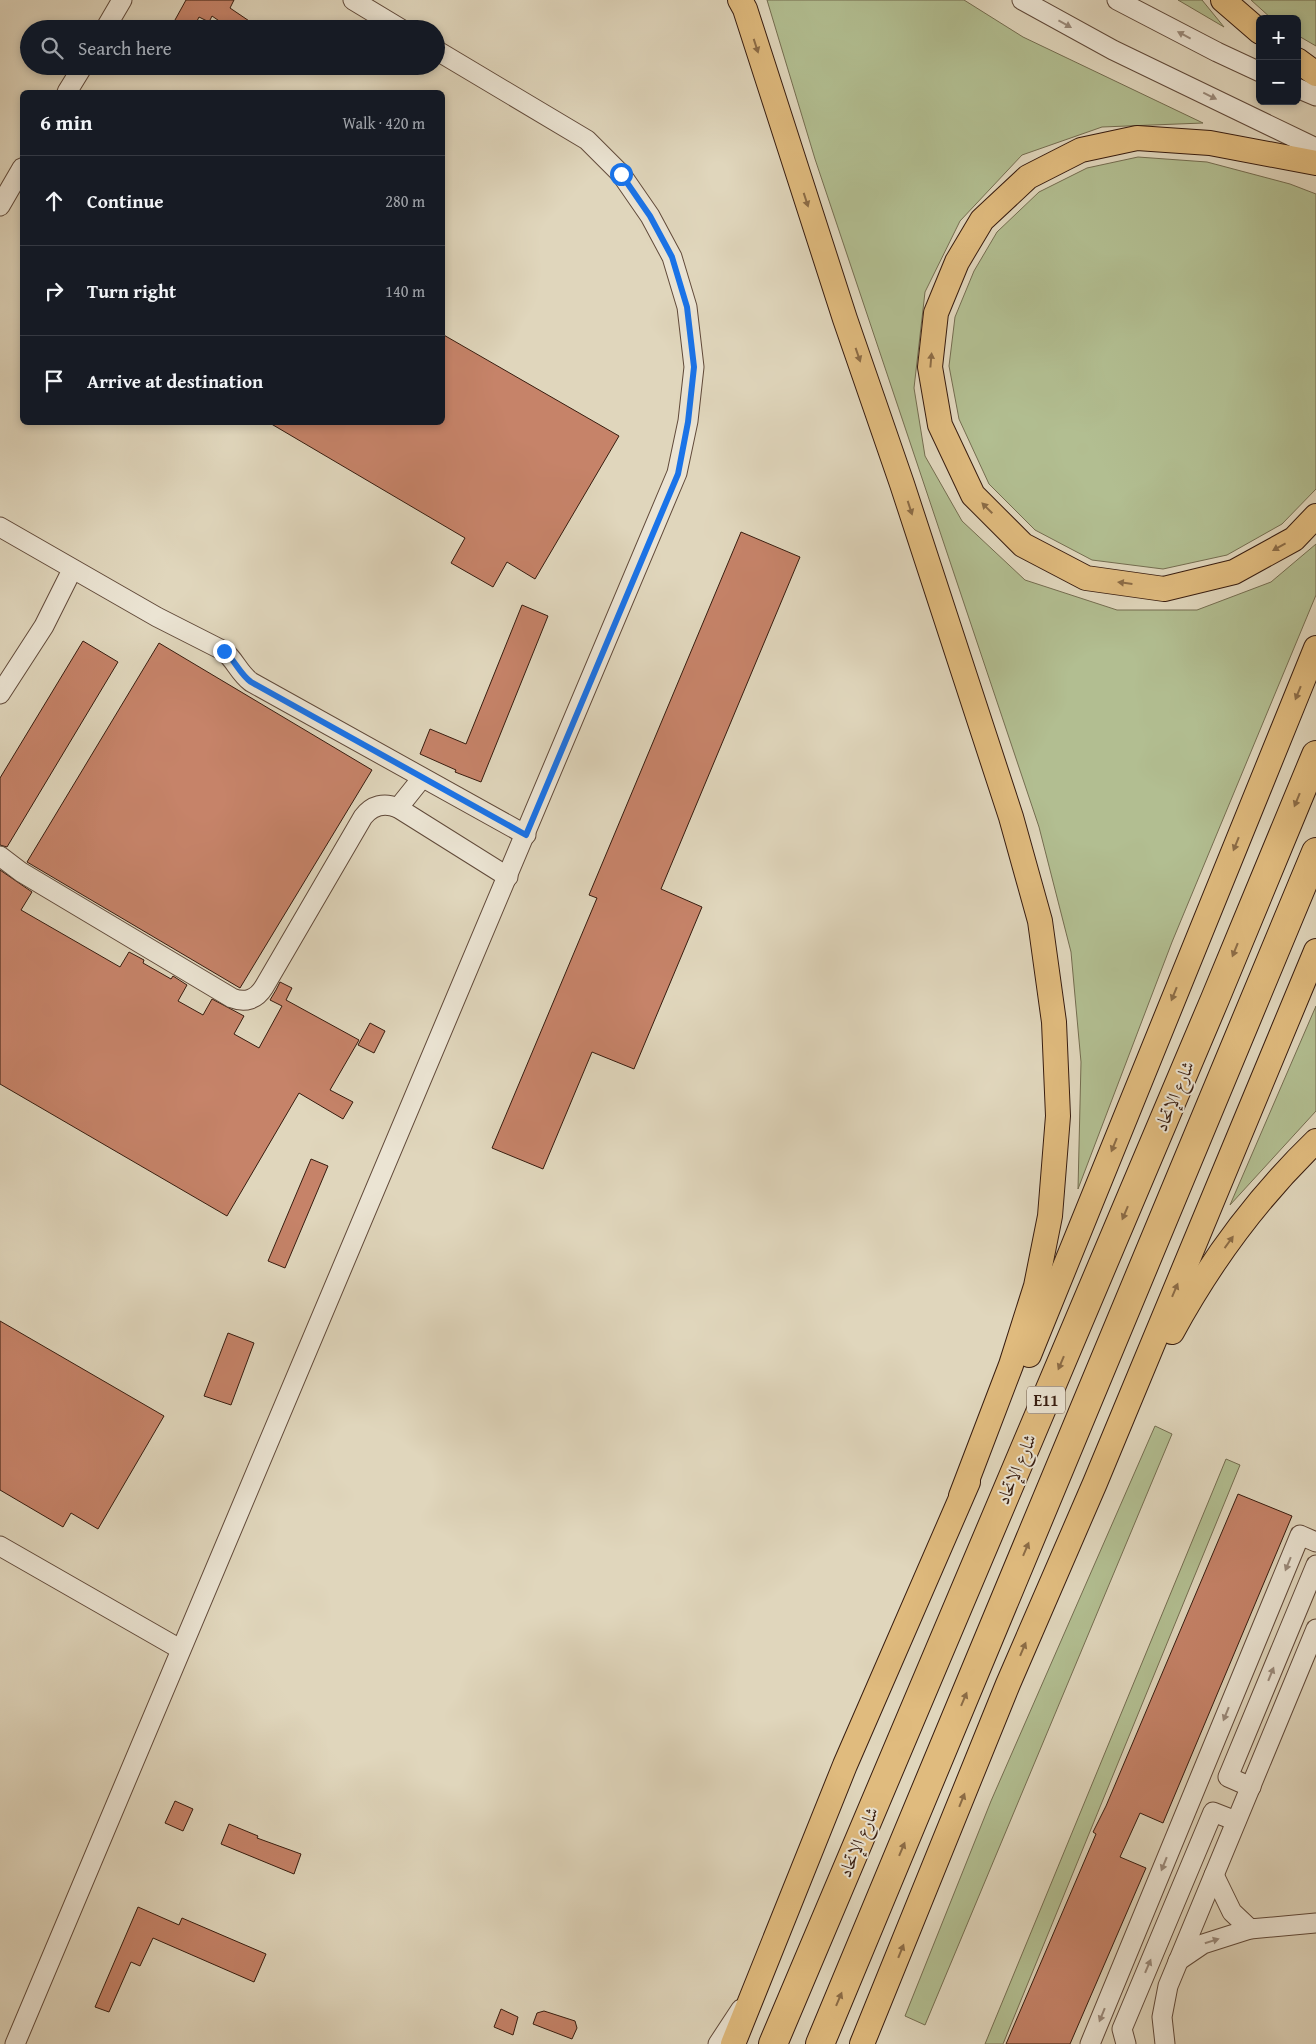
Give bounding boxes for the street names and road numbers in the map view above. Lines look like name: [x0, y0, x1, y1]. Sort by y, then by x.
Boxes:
street label: شارع الإتحاد: [1147, 1056, 1203, 1136]
road number: E11: [1027, 1386, 1065, 1414]
street label: شارع الإتحاد: [989, 1429, 1045, 1509]
street label: شارع الإتحاد: [831, 1802, 887, 1882]

